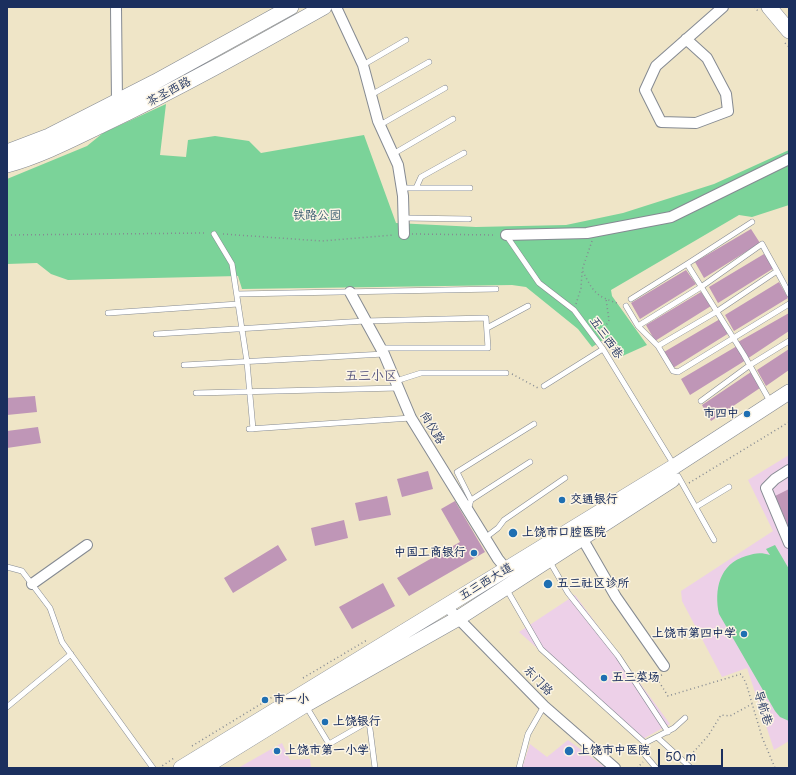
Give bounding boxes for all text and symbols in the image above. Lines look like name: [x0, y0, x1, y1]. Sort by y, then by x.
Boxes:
street label: 茶圣西路: [144, 74, 194, 110]
park label: 铁路公园: [293, 209, 341, 223]
street label: 五三西巷: [586, 314, 626, 362]
district label: 五三小区: [345, 368, 397, 384]
place label: 市四中: [703, 407, 739, 421]
street label: 尚仪路: [417, 409, 447, 447]
marker: 市四中: [742, 409, 752, 419]
place label: 交通银行: [570, 493, 618, 507]
marker: 交通银行: [557, 495, 567, 505]
place label: 上饶市口腔医院: [522, 526, 606, 540]
marker: 上饶市口腔医院: [507, 527, 519, 539]
place label: 中国工商银行: [394, 546, 466, 560]
marker: 中国工商银行: [469, 548, 479, 558]
street label: 五三西大道: [457, 560, 515, 604]
place label: 五三社区诊所: [557, 577, 629, 591]
marker: 五三社区诊所: [542, 578, 554, 590]
place label: 上饶市第四中学: [652, 627, 736, 641]
marker: 上饶市第四中学: [739, 629, 749, 639]
street label: 东门路: [520, 663, 556, 699]
place label: 五三菜场: [612, 671, 660, 685]
marker: 五三菜场: [599, 673, 609, 683]
street label: 导航巷: [751, 689, 775, 727]
place label: 市一小: [273, 693, 309, 707]
marker: 市一小: [260, 695, 270, 705]
place label: 上饶银行: [333, 715, 381, 729]
marker: 上饶银行: [320, 717, 330, 727]
scale bar: [660, 741, 725, 767]
place label: 上饶市第一小学: [285, 744, 369, 758]
place label: 上饶市中医院: [578, 744, 650, 758]
marker: 上饶市中医院: [563, 745, 575, 757]
marker: 上饶市第一小学: [272, 746, 282, 756]
text: 50 m: [665, 747, 696, 765]

